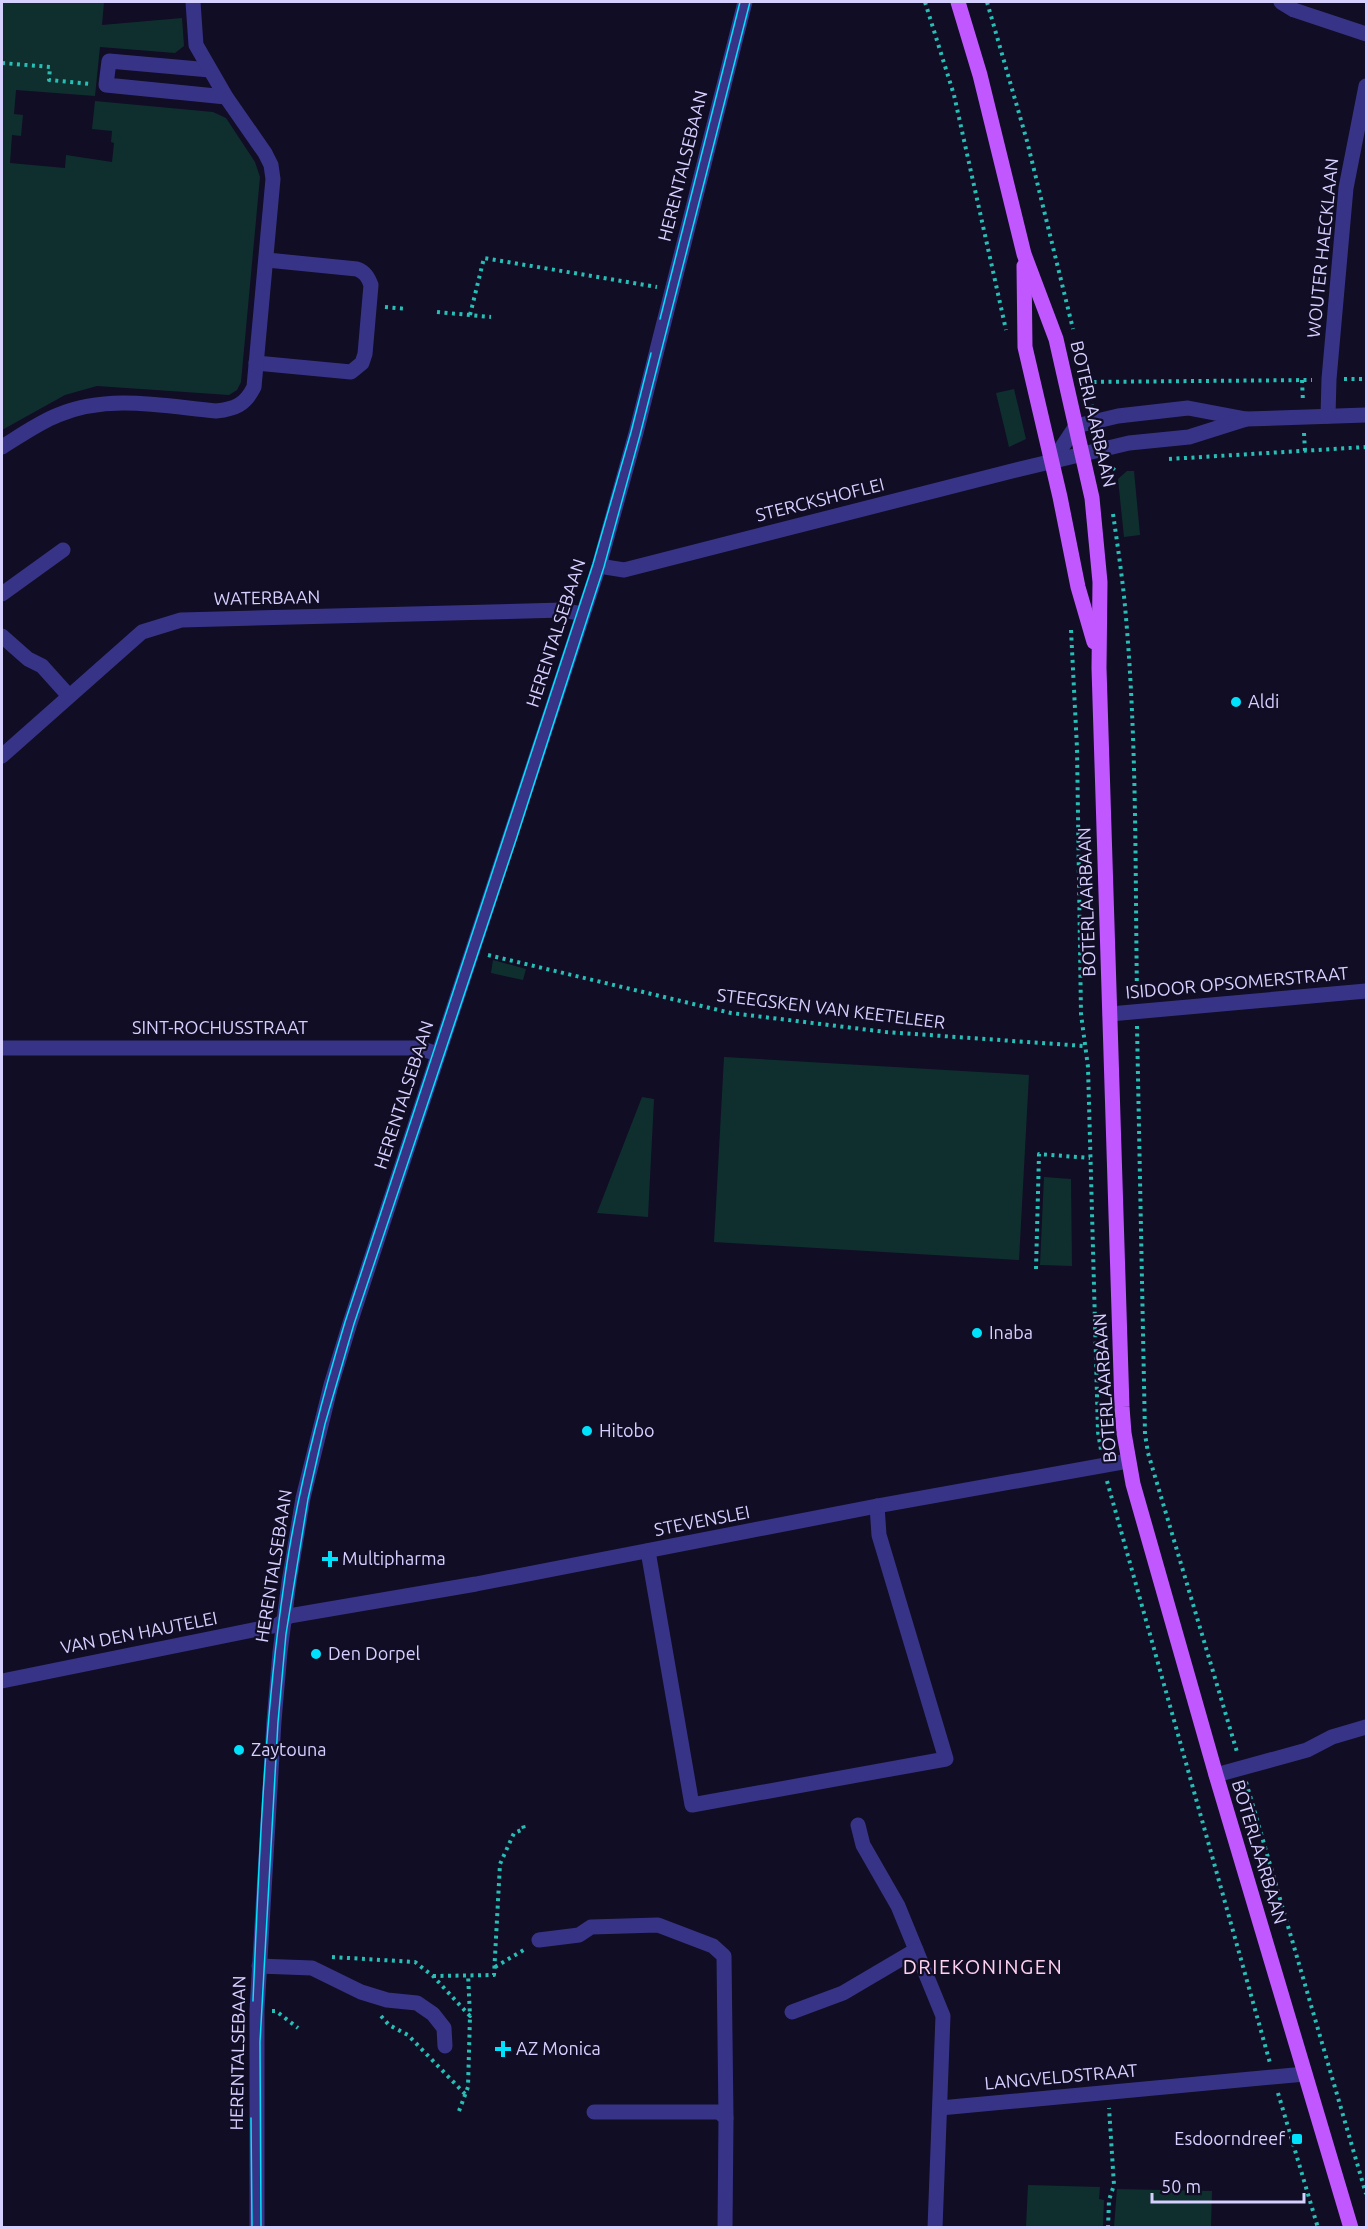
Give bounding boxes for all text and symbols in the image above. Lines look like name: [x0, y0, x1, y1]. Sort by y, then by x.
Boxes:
street label: HERENTALSEBAAN: [654, 88, 710, 243]
street label: WOUTER HAECKLAAN: [1303, 157, 1341, 339]
street label: BOTERLAARBAAN: [1067, 339, 1121, 489]
street label: STERCKSHOFLEI: [753, 473, 886, 525]
street label: HERENTALSEBAAN: [522, 556, 588, 709]
street label: WATERBAAN: [213, 586, 321, 608]
place label: Aldi: [1248, 691, 1279, 711]
marker: Aldi: [1229, 695, 1243, 709]
street label: BOTERLAARBAAN: [1073, 827, 1099, 977]
street label: ISIDOOR OPSOMERSTRAAT: [1125, 962, 1349, 1002]
street label: STEEGSKEN VAN KEETELEER: [716, 984, 946, 1032]
street label: SINT-ROCHUSSTRAAT: [132, 1017, 308, 1037]
street label: HERENTALSEBAAN: [370, 1018, 436, 1171]
street label: BOTERLAARBAAN: [1089, 1313, 1119, 1463]
place label: Inaba: [989, 1322, 1033, 1342]
marker: Inaba: [970, 1326, 984, 1340]
place label: Hitobo: [599, 1420, 655, 1440]
marker: Hitobo: [580, 1424, 594, 1438]
street label: HERENTALSEBAAN: [251, 1488, 295, 1644]
street label: STEVENSLEI: [652, 1501, 751, 1539]
place label: Multipharma: [342, 1548, 446, 1568]
marker: Multipharma: [323, 1552, 337, 1566]
street label: VAN DEN HAUTELEI: [59, 1607, 219, 1657]
place label: Den Dorpel: [328, 1643, 421, 1663]
marker: Den Dorpel: [309, 1647, 323, 1661]
place label: Zaytouna: [251, 1739, 327, 1759]
marker: Zaytouna: [232, 1743, 246, 1757]
street label: BOTERLAARBAAN: [1229, 1777, 1291, 1926]
district label: DRIEKONINGEN: [903, 1955, 1063, 1978]
street label: HERENTALSEBAAN: [226, 1975, 248, 2131]
place label: AZ Monica: [516, 2038, 601, 2058]
marker: AZ Monica: [494, 2040, 512, 2058]
street label: LANGVELDSTRAAT: [983, 2059, 1138, 2093]
place label: Esdoorndreef: [1174, 2128, 1285, 2148]
marker: Esdoorndreef: [1290, 2132, 1304, 2146]
scale bar: [1152, 2166, 1304, 2204]
text: 50 m: [1161, 2176, 1201, 2196]

